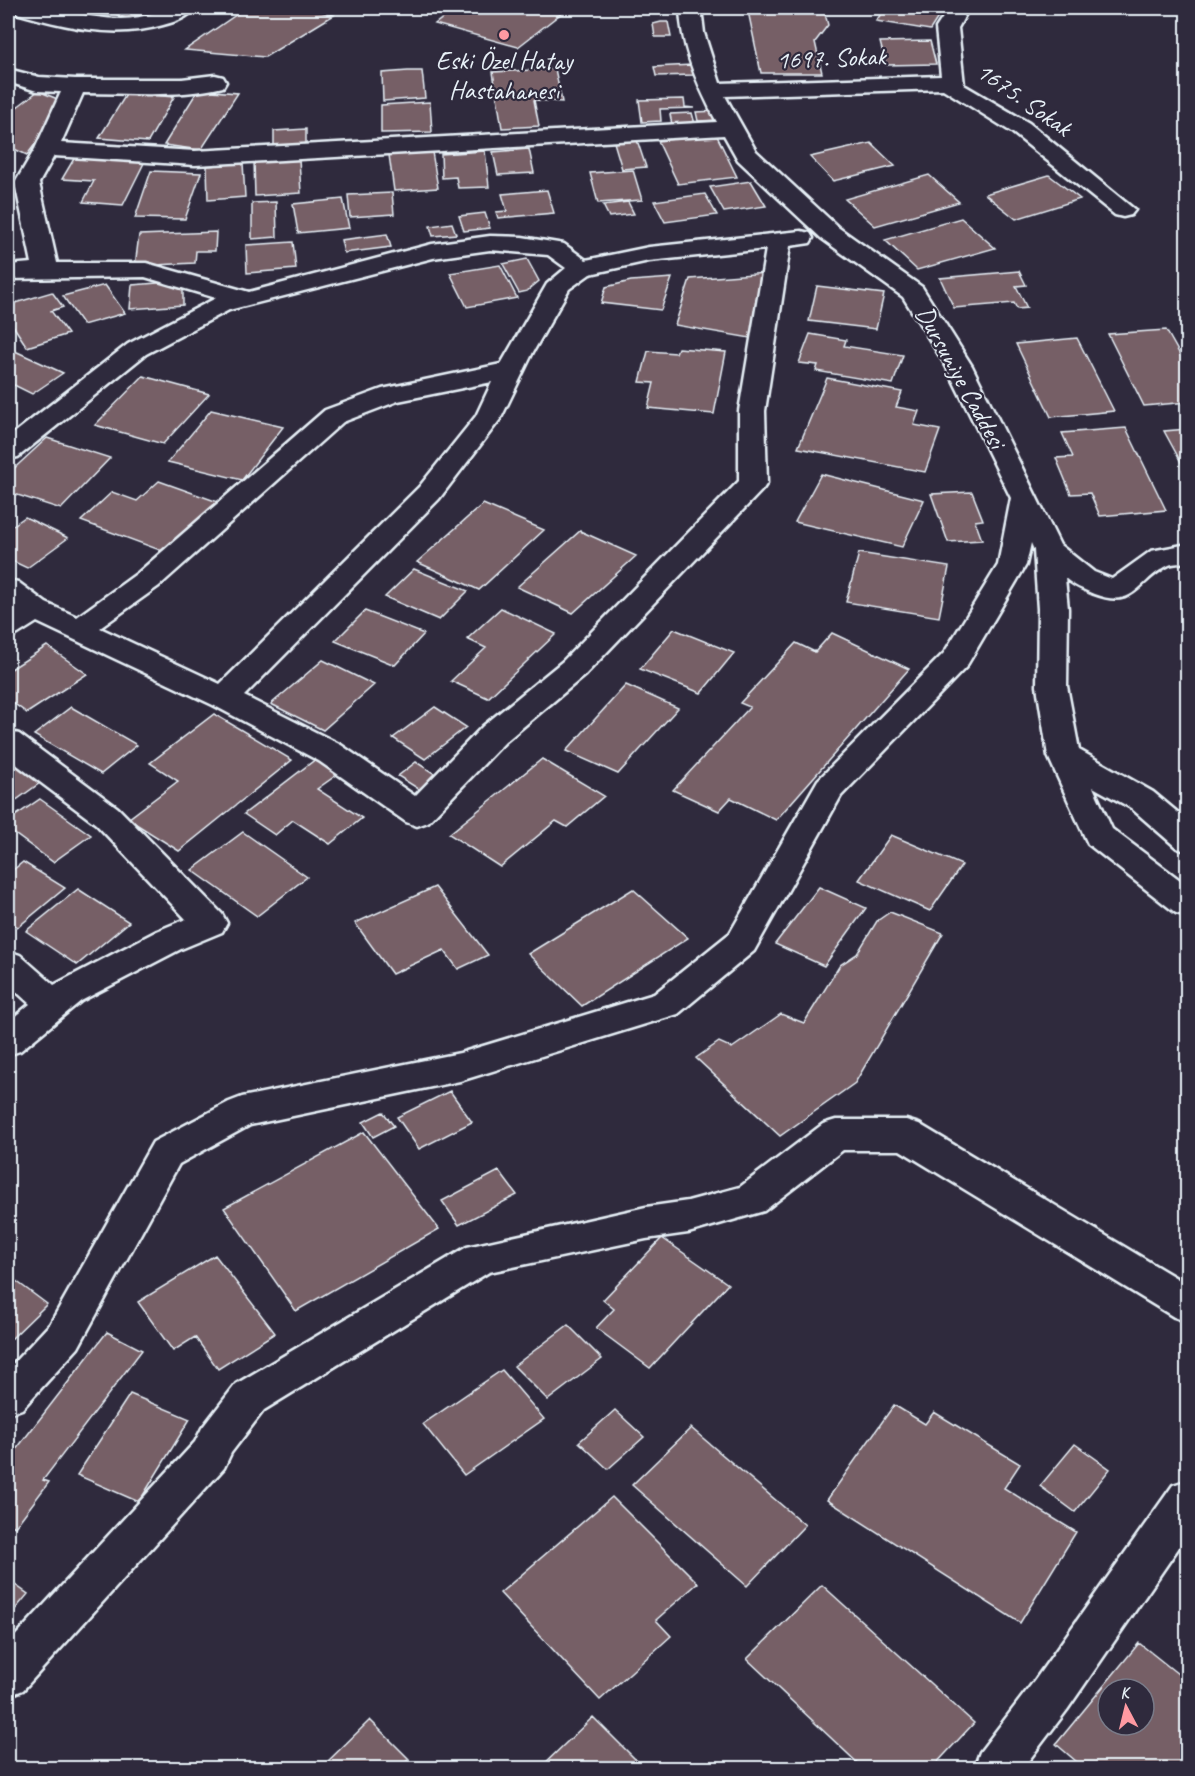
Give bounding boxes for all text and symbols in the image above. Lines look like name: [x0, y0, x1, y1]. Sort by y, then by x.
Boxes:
marker: Eski Özel Hatay Hastahanesi: [497, 28, 511, 42]
street label: 1697. Sokak: [776, 40, 888, 76]
place label: Eski Özel Hatay Hastahanesi: [436, 44, 574, 107]
street label: 1675. Sokak: [970, 54, 1079, 145]
street label: Dursuniye Caddesi: [908, 300, 1015, 457]
north arrow: [1096, 1677, 1156, 1737]
text: K: [1119, 1682, 1133, 1704]

